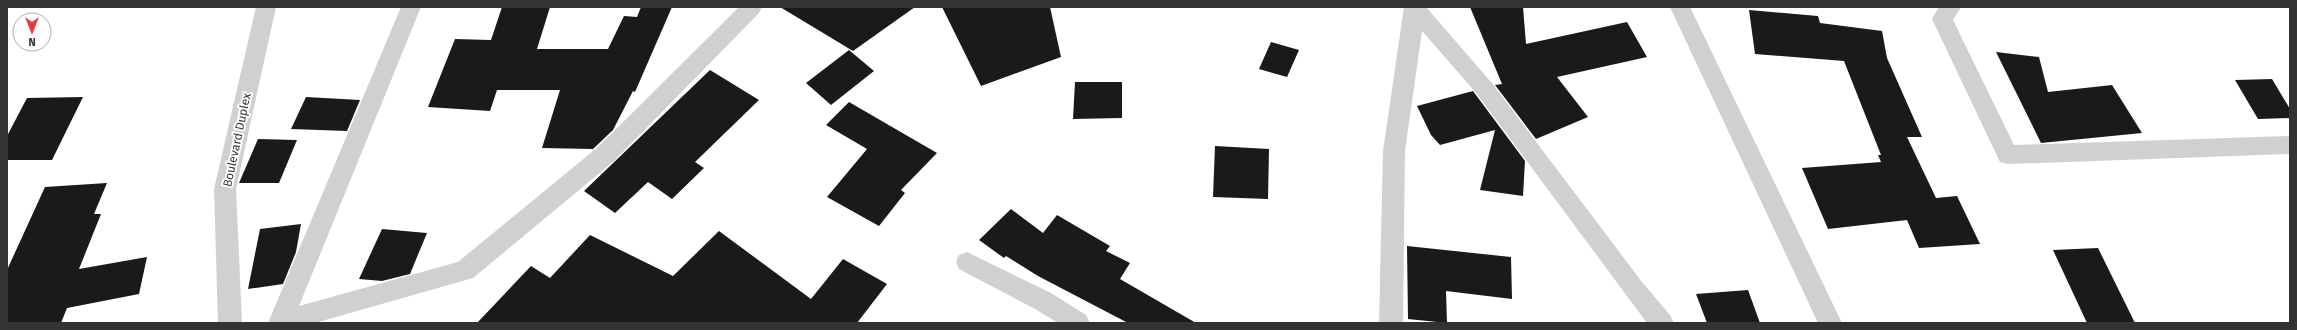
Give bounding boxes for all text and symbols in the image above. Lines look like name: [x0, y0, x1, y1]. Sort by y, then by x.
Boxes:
north arrow: [12, 12, 52, 52]
text: N: [28, 35, 36, 48]
street label: Boulevard Duplex: [220, 92, 254, 188]

